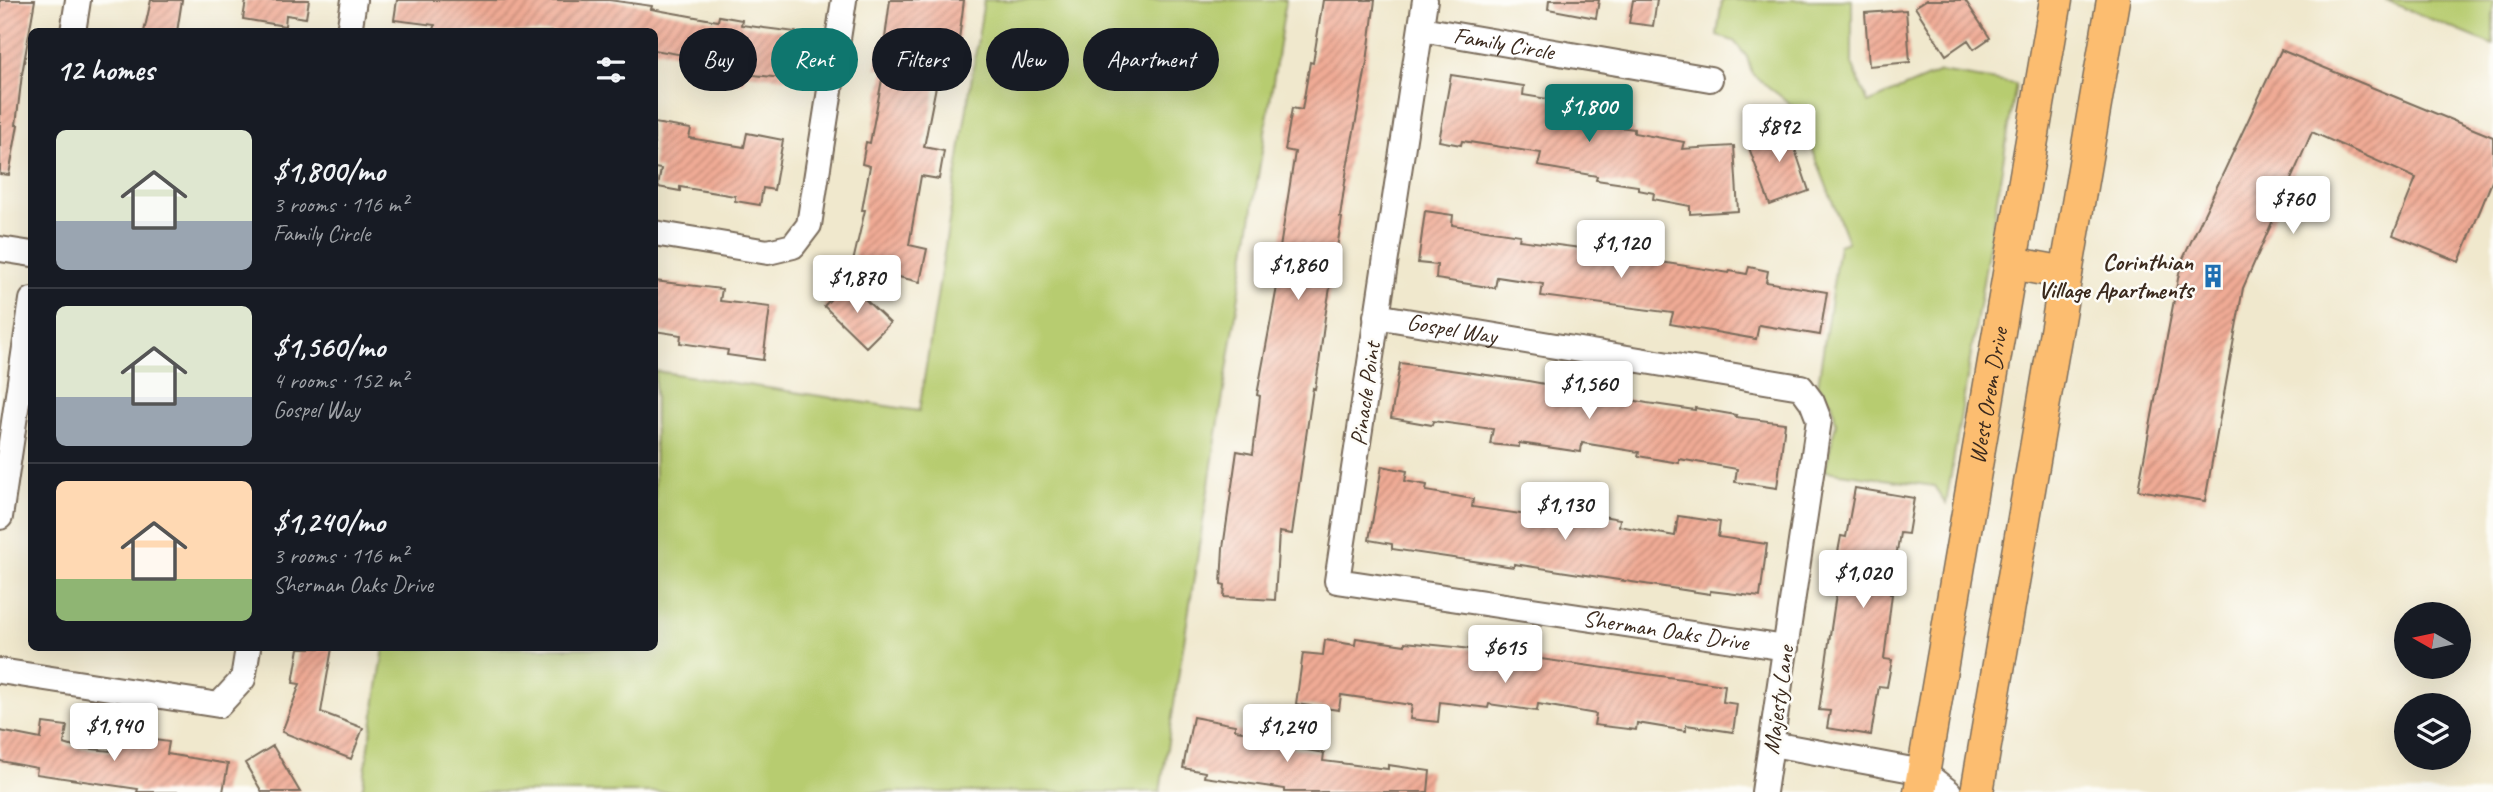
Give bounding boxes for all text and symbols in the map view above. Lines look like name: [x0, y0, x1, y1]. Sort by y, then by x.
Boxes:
street label: Family Circle: [1451, 20, 1558, 67]
chip: Buy: [679, 28, 757, 91]
chip: Rent: [771, 28, 858, 91]
chip: Filters: [872, 28, 972, 91]
chip: New: [986, 28, 1069, 91]
chip: Apartment: [1083, 28, 1219, 91]
text: 12 homes: [56, 51, 154, 89]
icon: filters: [592, 51, 630, 89]
pin: $1,800: [1532, 85, 1646, 144]
text: $1,800: [1561, 92, 1617, 121]
pin: $892: [1738, 104, 1820, 164]
text: $892: [1758, 112, 1800, 141]
text: $1,800/mo: [273, 152, 385, 190]
icon: home: [112, 158, 196, 242]
pin: $760: [2252, 176, 2334, 236]
text: $760: [2272, 184, 2314, 213]
text: 3 rooms · 116 m²: [273, 190, 408, 219]
text: Family Circle: [273, 219, 370, 248]
pin: $1,120: [1564, 220, 1678, 280]
text: $1,120: [1593, 228, 1649, 257]
pin: $1,860: [1241, 243, 1355, 302]
place label: Corinthian Village Apartments: [2038, 247, 2196, 305]
text: $1,860: [1270, 250, 1326, 279]
pin: $1,870: [800, 256, 914, 315]
building icon: Corinthian Village Apartments: [2199, 262, 2227, 290]
text: $1,870: [829, 263, 885, 292]
street label: Gospel Way: [1405, 306, 1501, 351]
street label: West Orem Drive: [1962, 323, 2015, 466]
text: $1,560/mo: [273, 328, 385, 366]
icon: home: [112, 334, 196, 418]
street label: Pinacle Point: [1343, 338, 1387, 448]
pin: $1,560: [1532, 362, 1646, 421]
text: 4 rooms · 152 m²: [273, 366, 408, 395]
text: $1,560: [1561, 369, 1617, 398]
text: Gospel Way: [273, 395, 360, 424]
pin: $1,130: [1508, 482, 1622, 542]
text: $1,130: [1537, 490, 1593, 519]
text: $1,240/mo: [273, 503, 385, 541]
icon: home: [112, 509, 196, 593]
text: 3 rooms · 116 m²: [273, 541, 408, 570]
pin: $1,020: [1806, 550, 1920, 610]
text: $1,020: [1835, 558, 1891, 587]
text: Sherman Oaks Drive: [273, 570, 433, 599]
north arrow: [2394, 602, 2471, 679]
map controls: [2394, 602, 2471, 770]
street label: Sherman Oaks Drive: [1581, 603, 1753, 658]
pin: $615: [1464, 626, 1546, 685]
text: $615: [1484, 633, 1526, 662]
street label: Majesty Lane: [1756, 642, 1801, 756]
button: layers: [2394, 693, 2471, 770]
pin: $1,940: [57, 704, 171, 763]
pin: $1,240: [1230, 704, 1344, 764]
text: $1,940: [86, 711, 142, 740]
text: $1,240: [1259, 712, 1315, 741]

